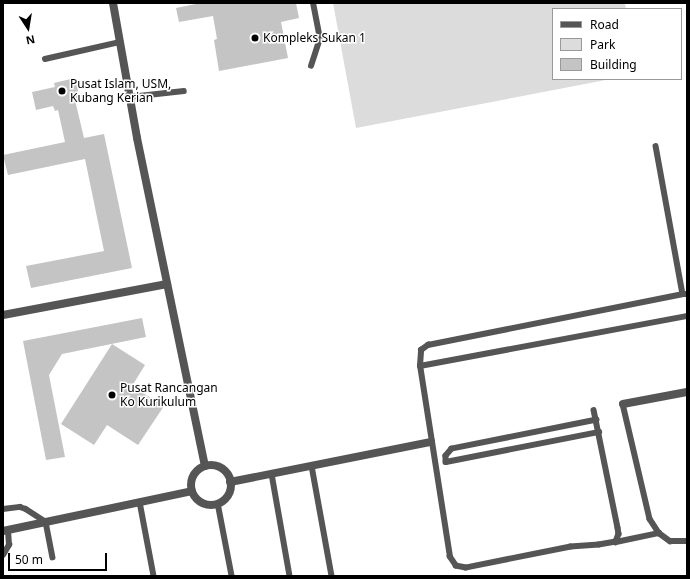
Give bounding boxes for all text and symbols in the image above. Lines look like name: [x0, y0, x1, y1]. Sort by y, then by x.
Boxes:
north arrow: [8, 8, 48, 48]
legend: [552, 8, 682, 80]
text: Road: [590, 16, 619, 33]
place label: Kompleks Sukan 1: [263, 31, 366, 45]
text: N: [25, 32, 37, 48]
marker: Kompleks Sukan 1: [250, 33, 260, 43]
text: Park: [590, 36, 615, 53]
text: Building: [590, 56, 637, 73]
place label: Pusat Islam, USM, Kubang Kerian: [70, 77, 171, 105]
marker: Pusat Islam, USM, Kubang Kerian: [57, 86, 67, 96]
place label: Pusat Rancangan Ko Kurikulum: [120, 381, 218, 409]
marker: Pusat Rancangan Ko Kurikulum: [107, 390, 117, 400]
scale bar: [10, 545, 109, 571]
text: 50 m: [15, 551, 43, 568]

